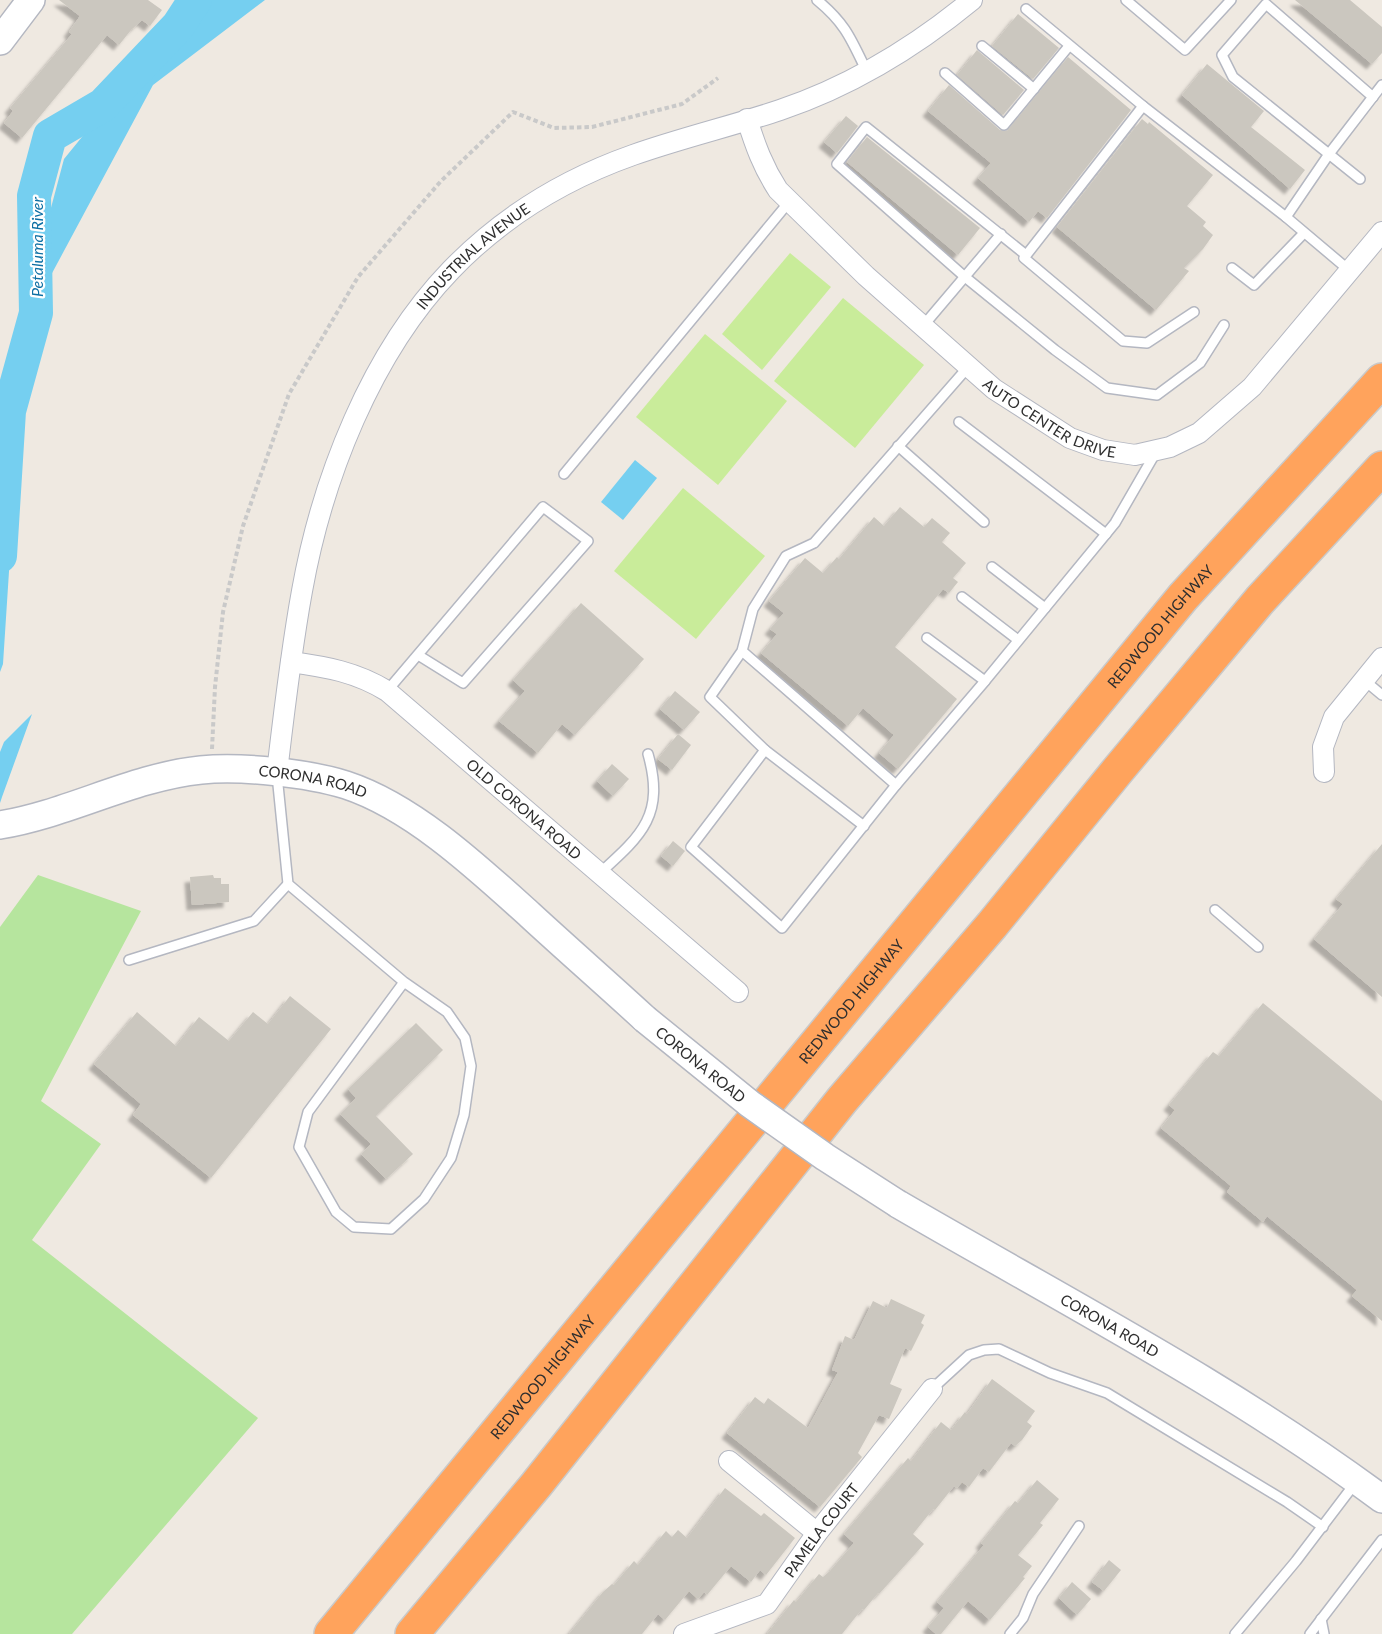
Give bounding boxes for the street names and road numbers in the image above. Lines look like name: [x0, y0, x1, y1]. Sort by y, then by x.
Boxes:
street label: INDUSTRIAL AVENUE: [412, 199, 533, 313]
street label: AUTO CENTER DRIVE: [979, 375, 1117, 461]
street label: REDWOOD HIGHWAY: [1103, 561, 1218, 691]
street label: OLD CORONA ROAD: [463, 755, 585, 863]
street label: CORONA ROAD: [258, 761, 370, 801]
street label: REDWOOD HIGHWAY: [795, 935, 908, 1067]
street label: CORONA ROAD: [652, 1022, 750, 1106]
street label: CORONA ROAD: [1057, 1290, 1162, 1361]
street label: REDWOOD HIGHWAY: [486, 1310, 599, 1442]
street label: PAMELA COURT: [780, 1479, 862, 1580]

